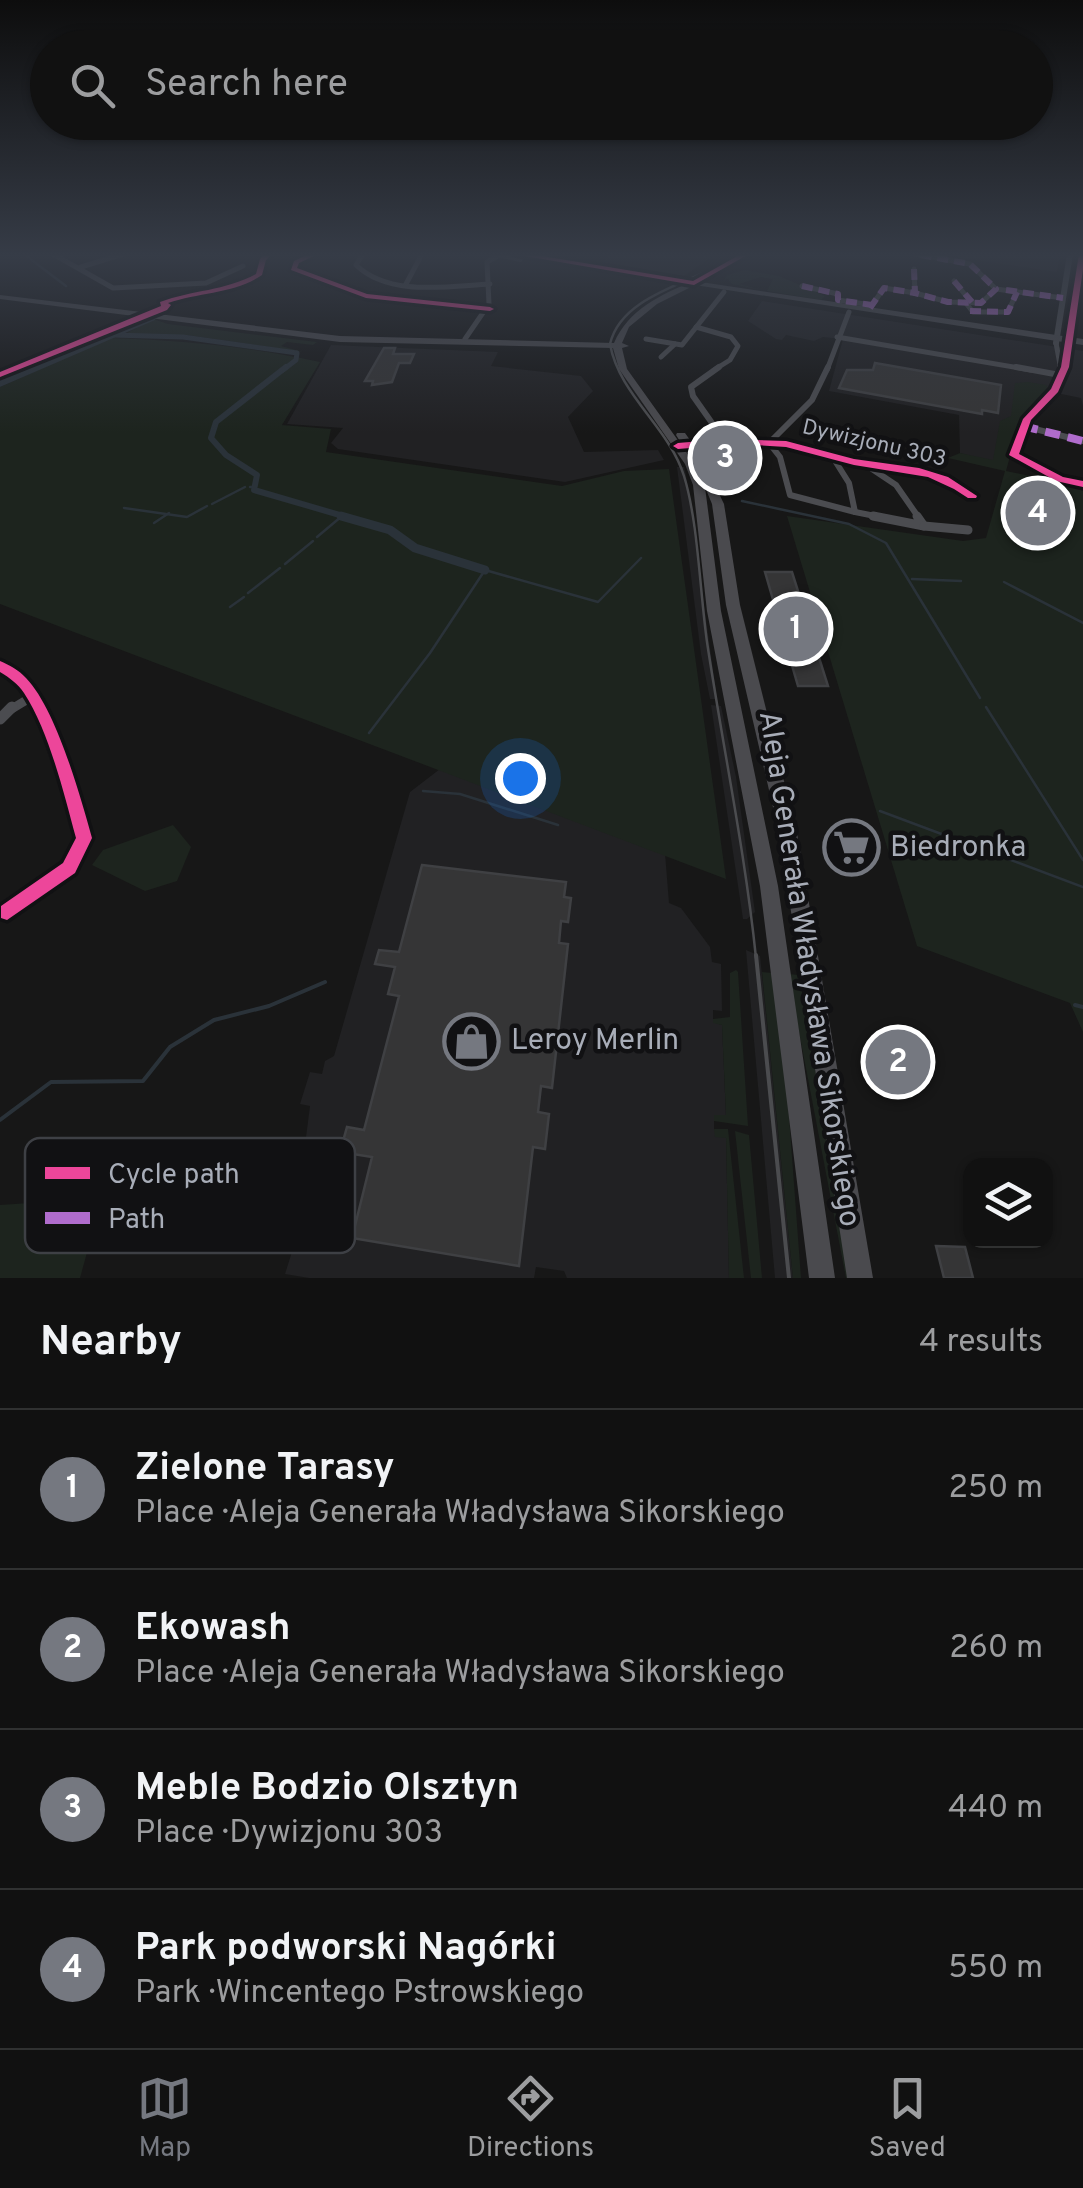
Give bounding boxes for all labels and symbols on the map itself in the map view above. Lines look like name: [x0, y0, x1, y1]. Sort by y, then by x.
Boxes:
street label: Dywizjonu 303: [799, 414, 949, 474]
pin: 3: [692, 420, 758, 496]
pin: 4: [1006, 476, 1070, 550]
pin: 1: [764, 592, 828, 666]
street label: Aleja Generała Władysława Sikorskiego: [749, 708, 867, 1230]
your location: [495, 753, 546, 804]
supermarket icon: Biedronka: [821, 818, 881, 878]
place label: Biedronka: [890, 830, 1026, 867]
shop icon: Leroy Merlin: [442, 1011, 502, 1071]
place label: Leroy Merlin: [511, 1023, 679, 1060]
pin: 2: [866, 1024, 930, 1100]
legend: [25, 1138, 355, 1253]
text: Cycle path: [108, 1158, 240, 1194]
text: Path: [108, 1203, 165, 1239]

